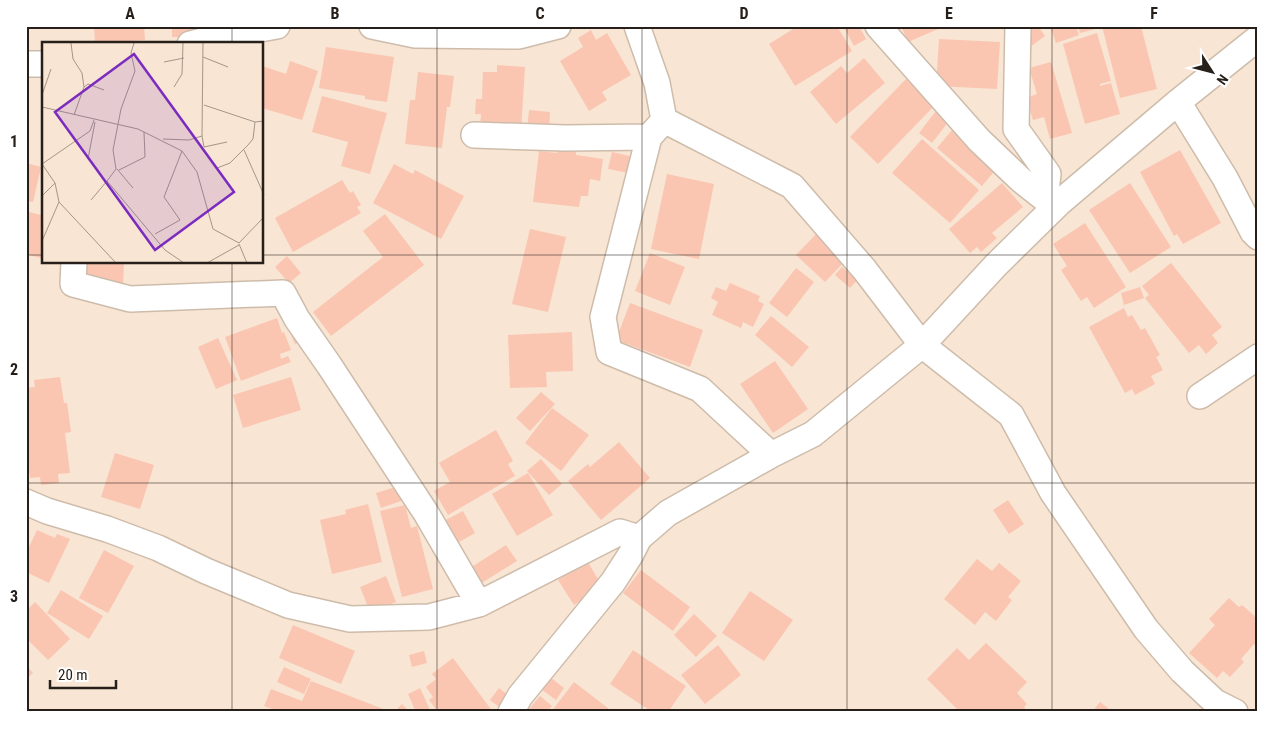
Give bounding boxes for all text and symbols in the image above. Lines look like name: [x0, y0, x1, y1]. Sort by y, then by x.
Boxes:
text: A: [125, 4, 135, 23]
text: B: [331, 4, 340, 23]
text: C: [535, 4, 545, 23]
text: D: [739, 4, 749, 23]
text: E: [945, 4, 953, 23]
text: F: [1150, 4, 1158, 23]
inset map: [42, 42, 264, 264]
north arrow: [1186, 48, 1236, 98]
text: N: [1214, 71, 1232, 88]
text: 1: [10, 132, 18, 151]
text: 2: [10, 360, 18, 379]
text: 3: [10, 587, 18, 606]
scale bar: [50, 658, 116, 690]
text: 20 m: [58, 666, 88, 684]

